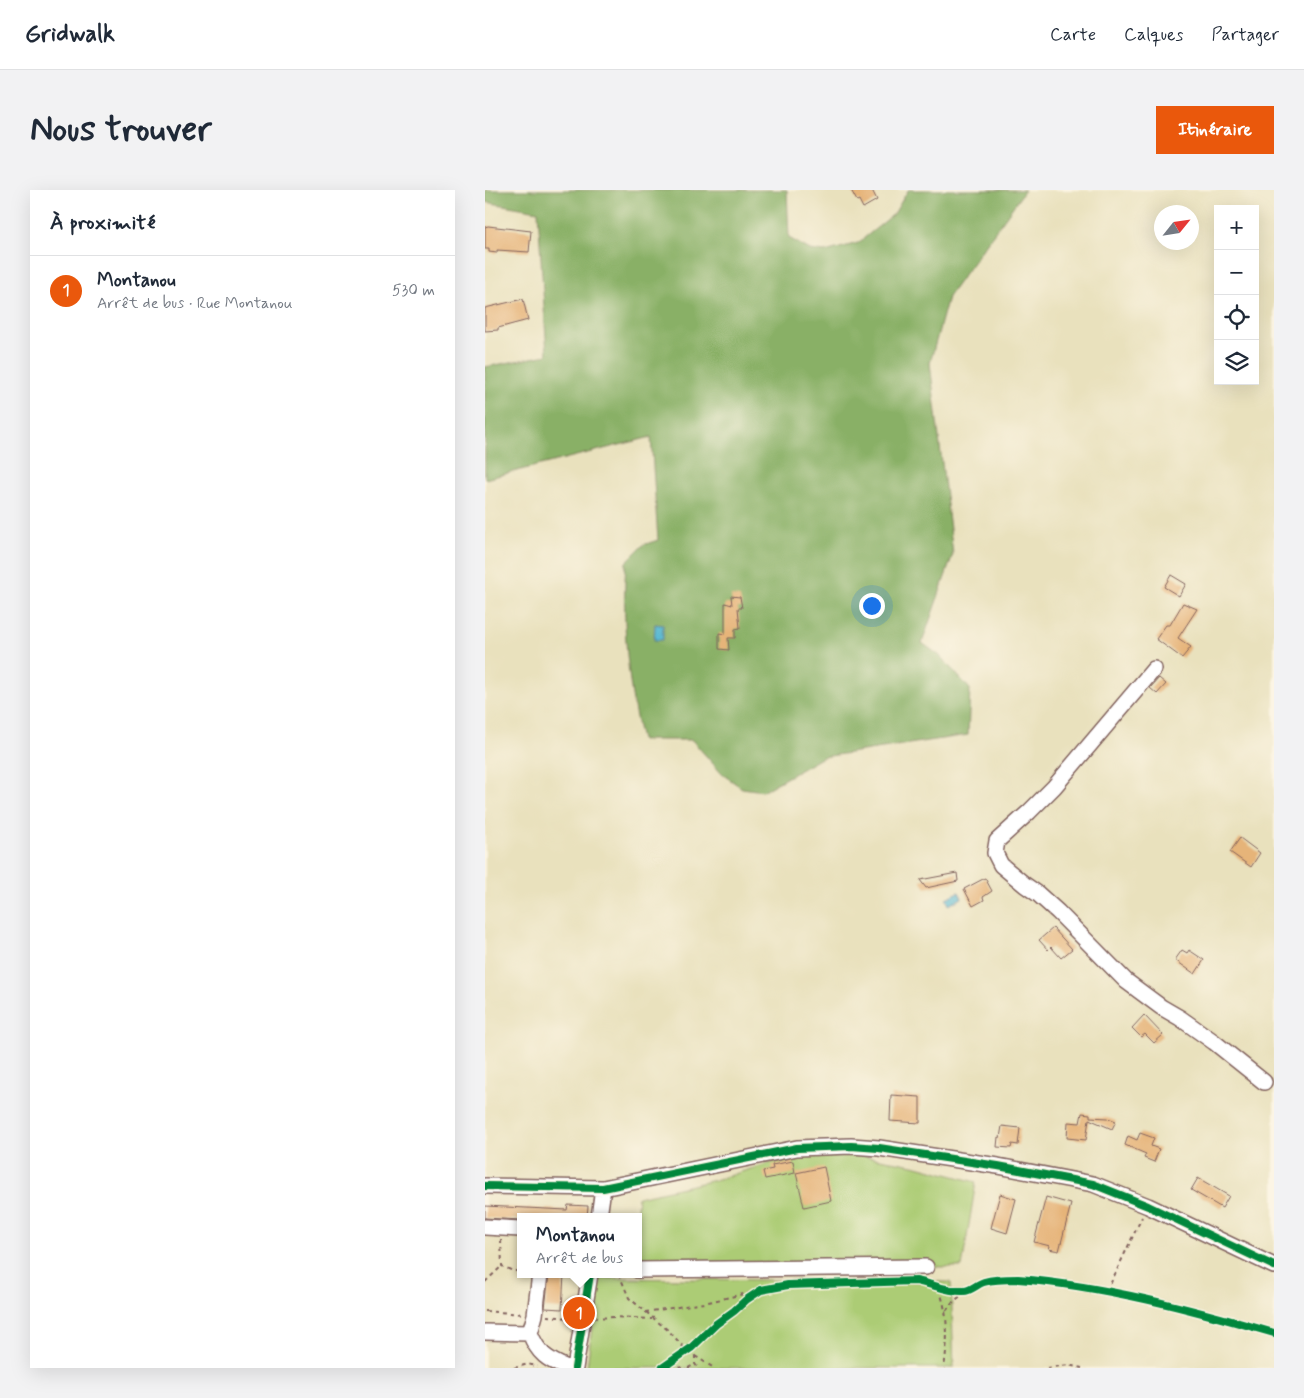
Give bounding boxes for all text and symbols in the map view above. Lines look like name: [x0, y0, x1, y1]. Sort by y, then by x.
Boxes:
text: Gridwalk: [25, 19, 115, 50]
text: Carte: [1050, 23, 1096, 47]
text: Calques: [1124, 23, 1183, 47]
text: Partager: [1211, 23, 1279, 47]
button: Itinéraire: [1156, 106, 1274, 154]
text: Nous trouver: [30, 107, 212, 153]
north arrow: [1154, 205, 1199, 250]
map controls: [1214, 205, 1259, 385]
button: +: [1214, 205, 1259, 250]
text: À proximité: [50, 209, 156, 237]
button: −: [1214, 250, 1259, 295]
text: Montanou: [97, 268, 176, 293]
text: 1: [62, 280, 70, 301]
text: 530 m: [392, 280, 435, 301]
text: Arrêt de bus · Rue Montanou: [97, 293, 293, 314]
button: locate: [1214, 295, 1259, 340]
button: layers: [1214, 340, 1259, 385]
your location: [859, 593, 885, 619]
popup: [517, 1213, 642, 1278]
text: Montanou: [536, 1223, 614, 1248]
text: Arrêt de bus: [536, 1248, 623, 1269]
pin: 1: [563, 1294, 595, 1332]

